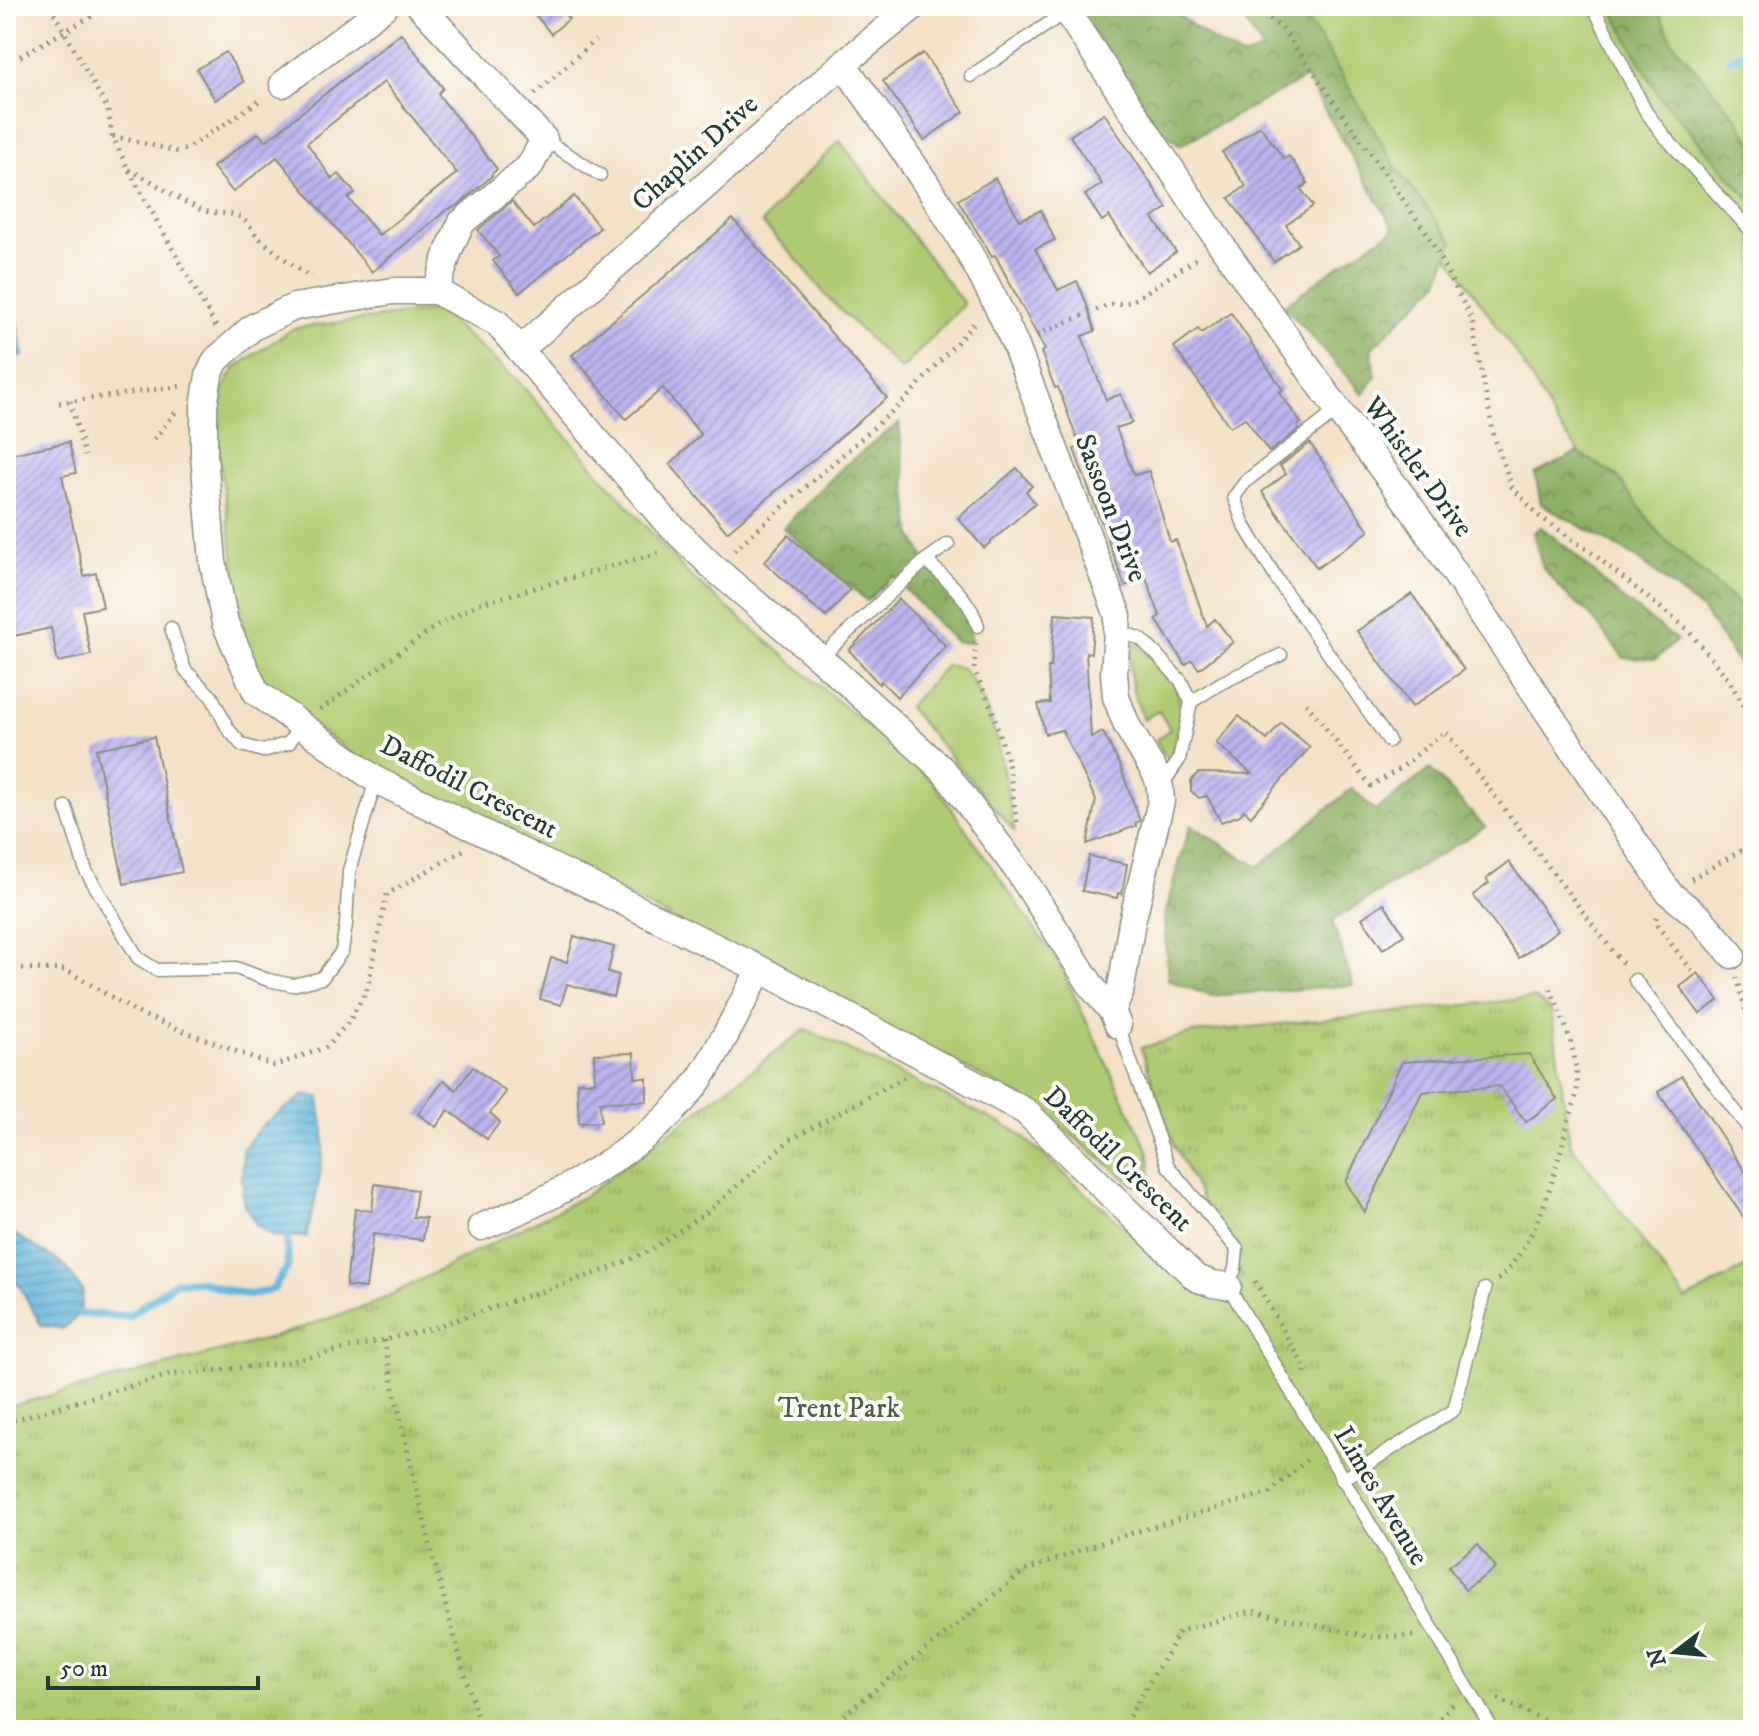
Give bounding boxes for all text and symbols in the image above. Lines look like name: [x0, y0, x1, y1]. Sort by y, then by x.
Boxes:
street label: Chaplin Drive: [625, 87, 765, 219]
street label: Whistler Drive: [1355, 389, 1481, 544]
street label: Sassoon Drive: [1067, 429, 1155, 587]
street label: Daffodil Crescent: [374, 727, 564, 847]
street label: Daffodil Crescent: [1036, 1079, 1200, 1239]
park label: Trent Park: [778, 1391, 900, 1426]
street label: Limes Avenue: [1326, 1420, 1436, 1572]
north arrow: [1635, 1612, 1715, 1692]
scale bar: [48, 1640, 258, 1690]
text: N: [1642, 1645, 1673, 1670]
text: 50 m: [60, 1654, 108, 1684]

